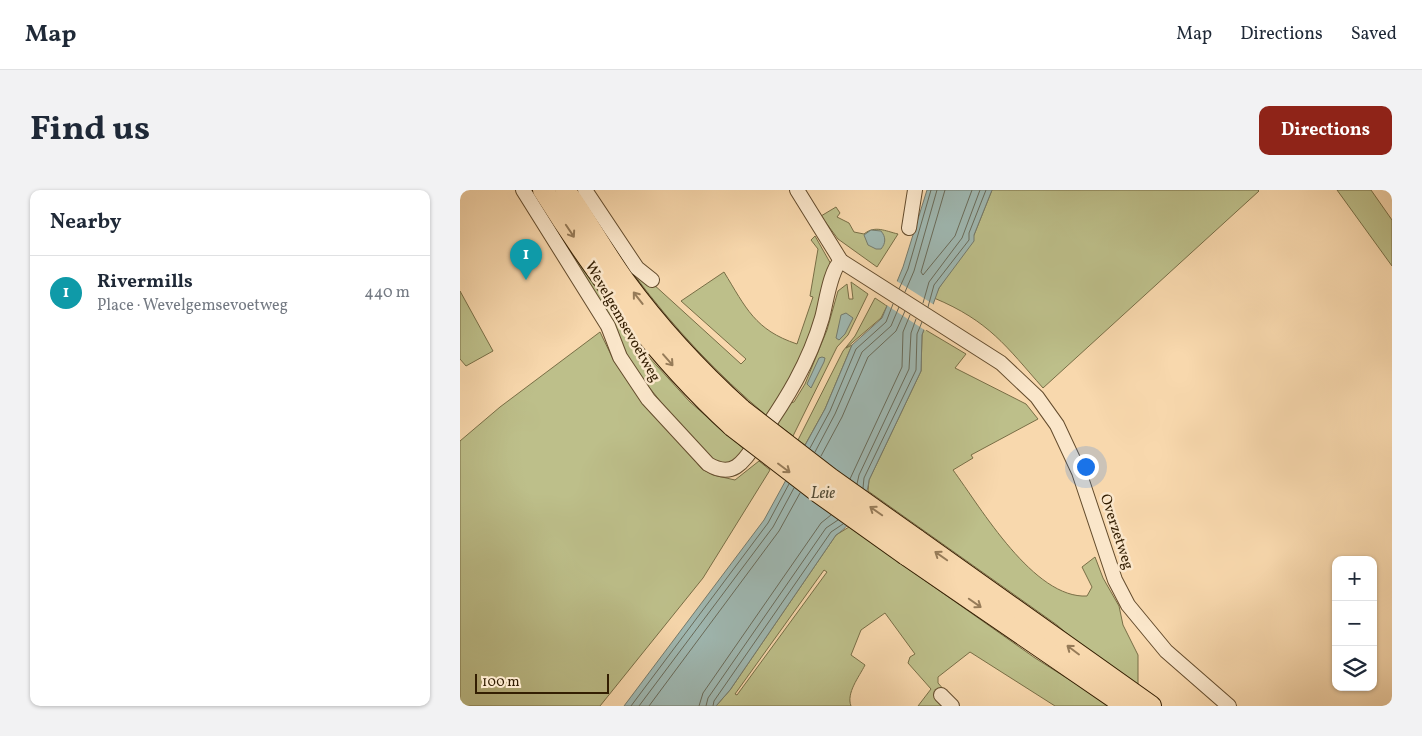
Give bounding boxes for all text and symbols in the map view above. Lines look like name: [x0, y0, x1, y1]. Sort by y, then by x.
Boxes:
text: Map: [25, 18, 76, 52]
text: Map: [1176, 22, 1212, 47]
text: Directions: [1240, 22, 1323, 47]
text: Saved: [1351, 22, 1397, 47]
text: Find us: [30, 106, 150, 154]
button: Directions: [1259, 106, 1392, 155]
text: Nearby: [50, 208, 121, 237]
one-way arrow: [565, 224, 575, 238]
pin: 1: [510, 239, 542, 280]
street label: Wevelgemsevoetweg: [579, 258, 665, 386]
text: Rivermills: [97, 269, 193, 295]
text: 1: [63, 282, 69, 304]
text: 440 m: [364, 282, 410, 304]
one-way arrow: [632, 291, 643, 304]
text: Place · Wevelgemsevoetweg: [97, 295, 288, 317]
one-way arrow: [662, 354, 674, 367]
your location: [1073, 454, 1099, 480]
one-way arrow: [777, 462, 790, 473]
water label: Leie: [811, 483, 835, 505]
street label: Overzetweg: [1094, 492, 1138, 573]
one-way arrow: [869, 506, 883, 516]
one-way arrow: [934, 551, 948, 561]
map controls: [1332, 556, 1377, 691]
button: +: [1332, 556, 1377, 601]
one-way arrow: [968, 598, 982, 608]
button: −: [1332, 601, 1377, 646]
one-way arrow: [1067, 645, 1080, 656]
button: layers: [1332, 646, 1377, 691]
scale bar: [475, 671, 609, 694]
text: 100 m: [482, 673, 520, 692]

